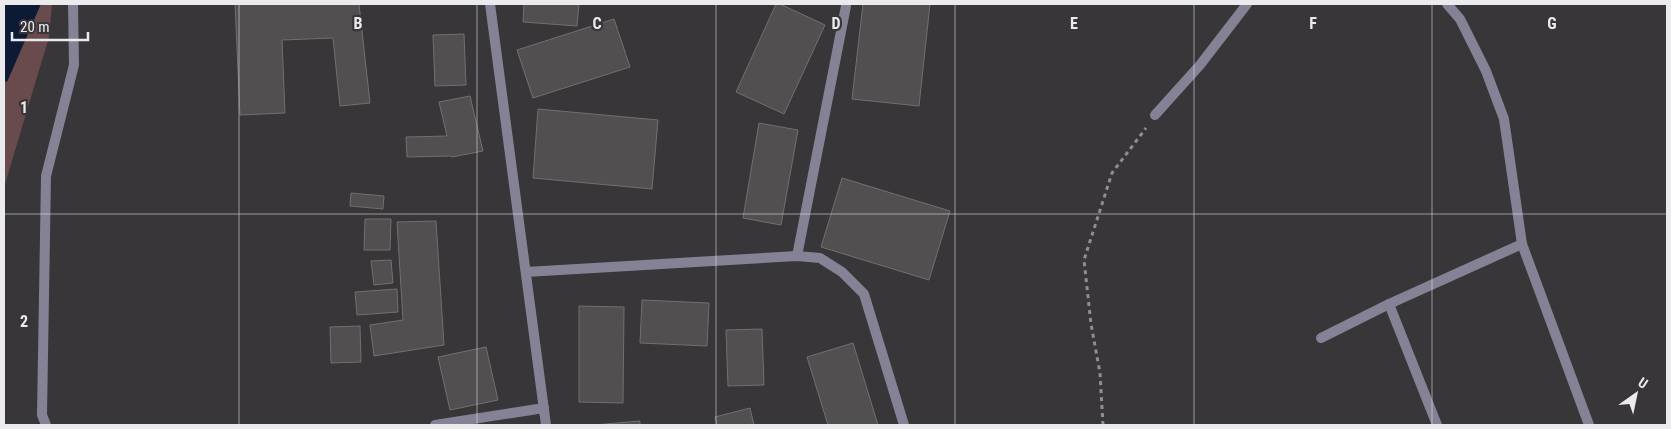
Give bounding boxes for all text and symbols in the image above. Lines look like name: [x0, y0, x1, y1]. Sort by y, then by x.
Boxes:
scale bar: [12, 10, 89, 42]
text: B: [354, 14, 363, 33]
text: C: [592, 14, 602, 33]
text: D: [831, 14, 841, 33]
text: E: [1070, 14, 1078, 33]
text: F: [1309, 14, 1317, 33]
text: G: [1547, 14, 1557, 33]
text: 20 m: [20, 18, 50, 36]
text: 1: [20, 98, 28, 117]
text: 2: [20, 312, 28, 331]
north arrow: [1611, 369, 1661, 419]
text: U: [1635, 374, 1651, 392]

